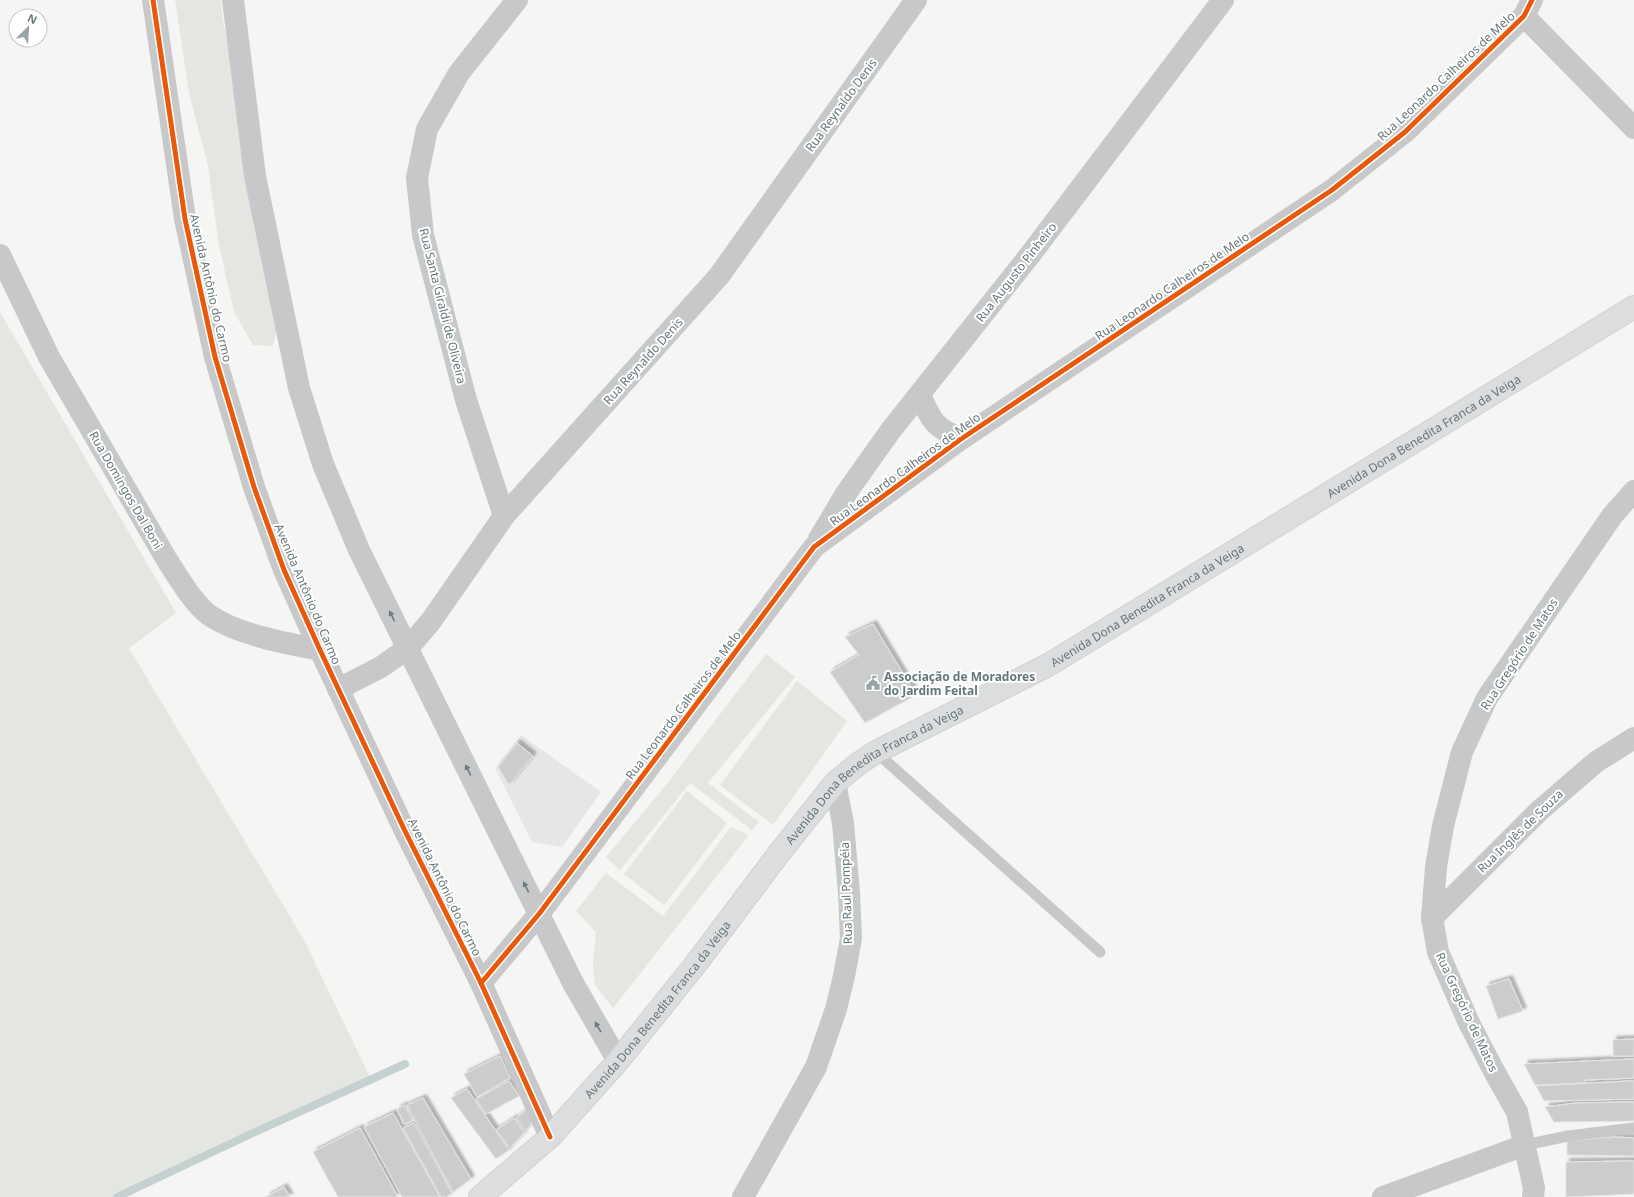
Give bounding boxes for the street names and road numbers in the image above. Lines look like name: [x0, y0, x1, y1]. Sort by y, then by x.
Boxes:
street label: Rua Leonardo Calheiros de Melo: [1373, 8, 1519, 144]
street label: Rua Reynaldo Denis: [801, 55, 881, 155]
street label: Avenida Antônio do Carmo: [186, 212, 236, 364]
street label: Rua Augusto Pinheiro: [972, 219, 1060, 325]
street label: Rua Santa Giraldi de Oliveira: [415, 226, 471, 386]
street label: Rua Leonardo Calheiros de Melo: [1092, 228, 1252, 344]
street label: Rua Reynaldo Denis: [599, 314, 687, 408]
street label: Avenida Dona Benedita Franca da Veiga: [1323, 370, 1523, 501]
street label: Rua Leonardo Calheiros de Melo: [826, 408, 984, 530]
street label: Rua Domingos Dal Boni: [85, 428, 167, 552]
street label: Avenida Antônio do Carmo: [271, 521, 345, 667]
street label: Avenida Dona Benedita Franca da Veiga: [1047, 539, 1247, 670]
street label: Rua Gregório de Matos: [1476, 595, 1562, 713]
street label: Rua Leonardo Calheiros de Melo: [621, 627, 745, 783]
street label: Avenida Dona Benedita Franca da Veiga: [781, 701, 966, 848]
street label: Rua Inglês de Souza: [1473, 786, 1567, 876]
street label: Avenida Antônio do Carmo: [404, 815, 486, 959]
street label: Rua Raul Pompéia: [836, 842, 856, 944]
street label: Avenida Dona Benedita Franca da Veiga: [580, 917, 734, 1102]
street label: Rua Gregório de Matos: [1432, 949, 1502, 1075]

